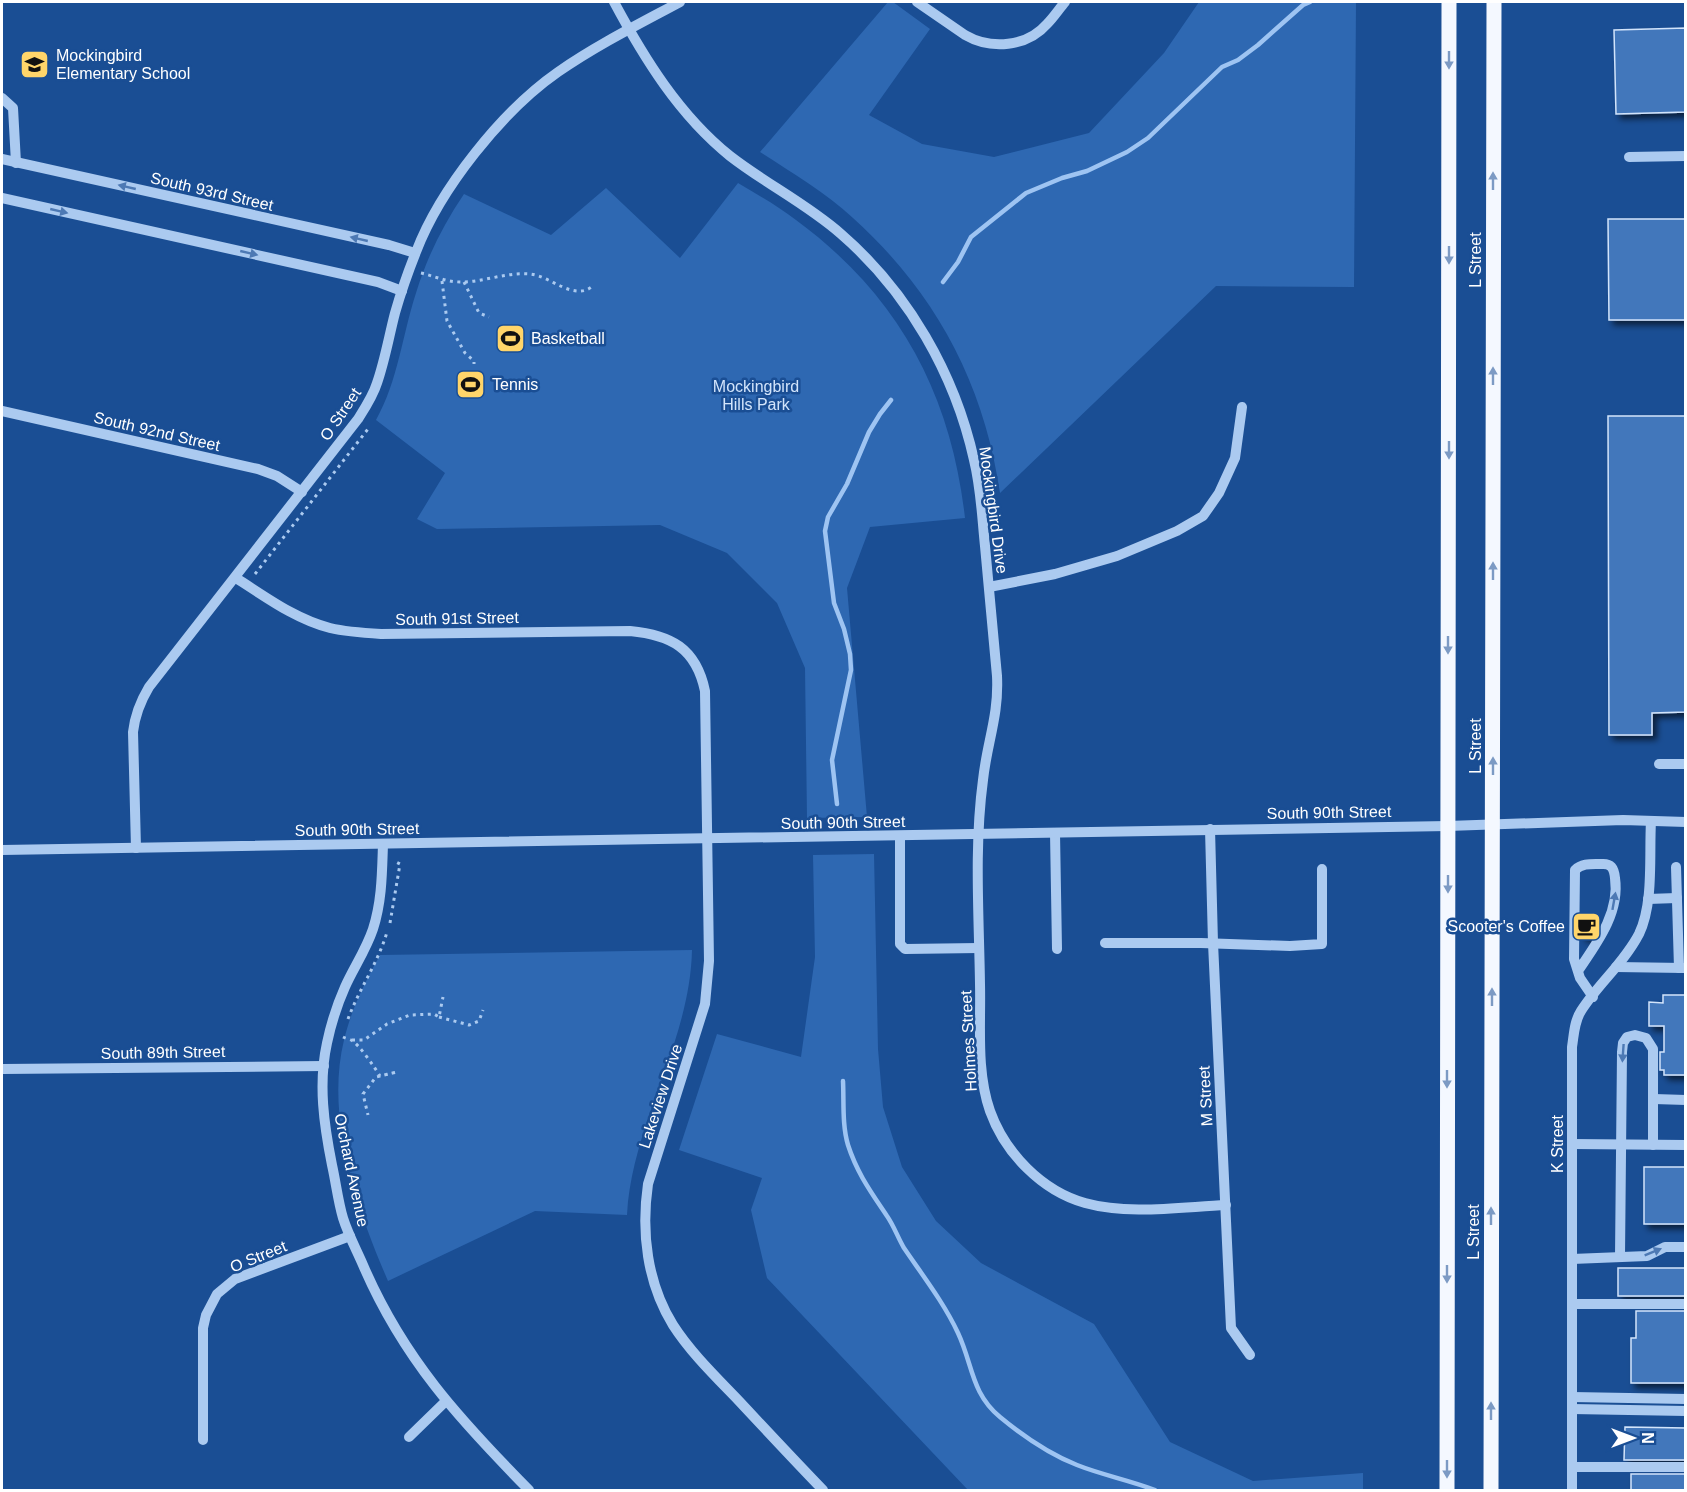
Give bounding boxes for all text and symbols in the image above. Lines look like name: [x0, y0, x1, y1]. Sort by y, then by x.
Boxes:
place label: Mockingbird Elementary School: [56, 47, 190, 82]
school or university icon: Mockingbird Elementary School: [19, 48, 51, 80]
one-way arrow: [1444, 50, 1454, 69]
street label: South 93rd Street: [149, 169, 275, 214]
one-way arrow: [1488, 171, 1498, 190]
one-way arrow: [118, 182, 137, 191]
one-way arrow: [49, 206, 68, 216]
street label: L Street: [1467, 232, 1484, 288]
one-way arrow: [349, 233, 368, 243]
one-way arrow: [1444, 245, 1454, 264]
one-way arrow: [240, 249, 258, 259]
sports icon: Basketball: [494, 322, 526, 354]
place label: Basketball: [531, 330, 605, 347]
one-way arrow: [1488, 366, 1498, 385]
sports icon: Tennis: [455, 368, 487, 400]
place label: Tennis: [492, 376, 538, 393]
park label: Mockingbird Hills Park: [713, 378, 799, 413]
street label: O Street: [317, 384, 364, 444]
street label: South 92nd Street: [92, 409, 222, 454]
one-way arrow: [1444, 440, 1454, 459]
street label: Mockingbird Drive: [976, 445, 1011, 575]
one-way arrow: [1488, 561, 1498, 580]
street label: South 91st Street: [395, 609, 520, 628]
one-way arrow: [1443, 635, 1453, 654]
street label: L Street: [1467, 718, 1484, 774]
one-way arrow: [1488, 756, 1498, 775]
street label: South 90th Street: [1267, 803, 1392, 822]
street label: South 90th Street: [781, 813, 906, 832]
street label: South 90th Street: [295, 820, 420, 839]
one-way arrow: [1443, 875, 1453, 894]
one-way arrow: [1610, 891, 1619, 910]
cafe icon: Scooter's Coffee: [1570, 910, 1602, 942]
place label: Scooter's Coffee: [1448, 918, 1565, 935]
one-way arrow: [1487, 988, 1497, 1007]
street label: Holmes Street: [957, 989, 980, 1092]
street label: Lakeview Drive: [636, 1042, 685, 1150]
street label: South 89th Street: [101, 1043, 226, 1062]
one-way arrow: [1618, 1043, 1627, 1062]
street label: M Street: [1195, 1065, 1216, 1127]
one-way arrow: [1442, 1070, 1452, 1089]
street label: Orchard Avenue: [331, 1112, 372, 1228]
street label: K Street: [1549, 1115, 1566, 1173]
street label: L Street: [1465, 1204, 1482, 1260]
one-way arrow: [1486, 1207, 1496, 1226]
street label: O Street: [227, 1237, 290, 1276]
one-way arrow: [1644, 1247, 1662, 1256]
one-way arrow: [1442, 1265, 1452, 1284]
one-way arrow: [1486, 1402, 1496, 1421]
north arrow: [1603, 1408, 1663, 1468]
text: N: [1639, 1432, 1656, 1444]
one-way arrow: [1442, 1460, 1452, 1479]

